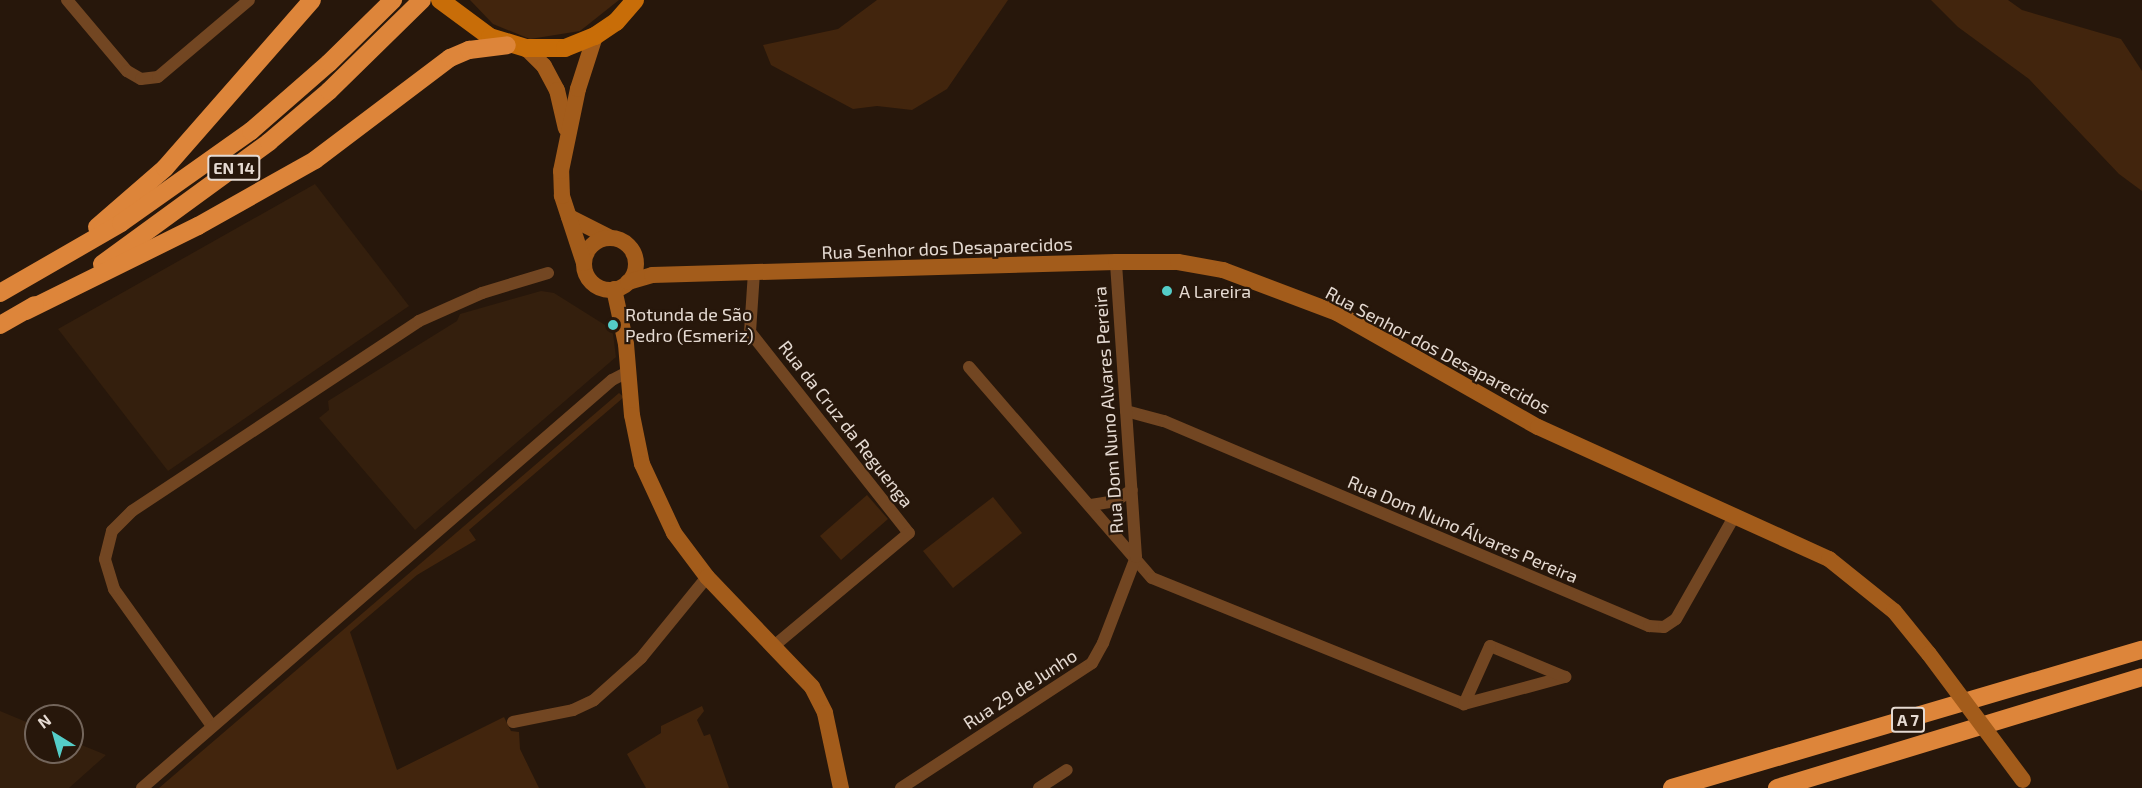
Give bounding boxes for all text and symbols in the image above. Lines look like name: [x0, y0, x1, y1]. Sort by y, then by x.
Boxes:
road number: EN 14: [207, 155, 261, 181]
street label: Rua Senhor dos Desaparecidos: [821, 233, 1073, 263]
place label: A Lareira: [1179, 280, 1252, 302]
street label: Rua Senhor dos Desaparecidos: [1322, 281, 1554, 419]
marker: A Lareira: [1160, 284, 1174, 298]
street label: Rua Dom Nuno Alvares Pereira: [1089, 285, 1127, 535]
place label: Rotunda de São Pedro (Esmeriz): [625, 304, 754, 346]
marker: Rotunda de São Pedro (Esmeriz): [606, 318, 620, 332]
street label: Rua da Cruz da Reguenga: [774, 336, 918, 512]
street label: Rua Dom Nuno Álvares Pereira: [1344, 470, 1582, 588]
street label: Rua 29 de Junho: [959, 644, 1081, 734]
north arrow: [24, 704, 84, 764]
road number: A 7: [1890, 707, 1926, 733]
text: N: [34, 710, 54, 732]

